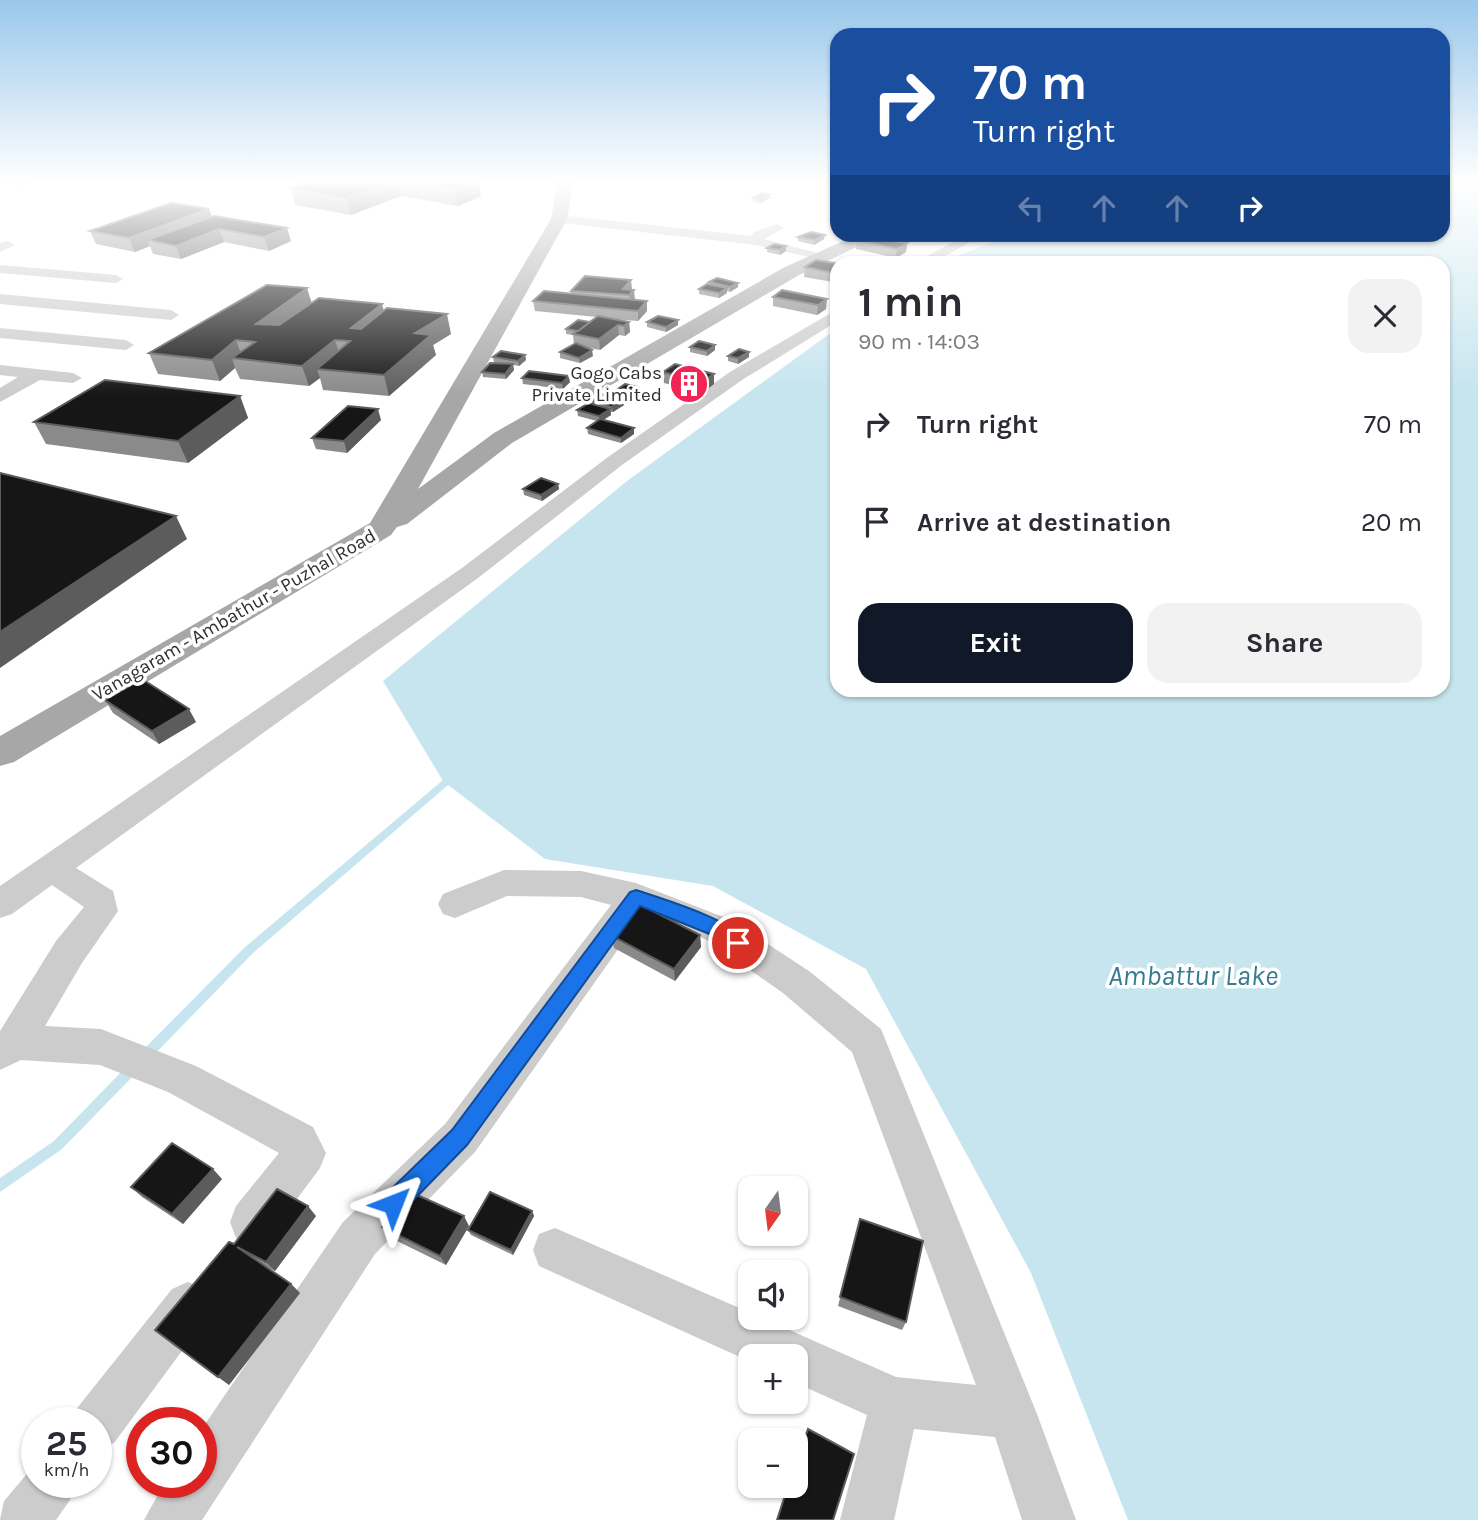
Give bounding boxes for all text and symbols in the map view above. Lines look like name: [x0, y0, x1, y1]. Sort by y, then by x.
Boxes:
text: 70 m: [973, 54, 1087, 111]
icon: right: [858, 56, 949, 147]
text: Turn right: [973, 113, 1115, 150]
icon: left: [1012, 189, 1050, 227]
icon: ahead: [1085, 189, 1123, 227]
icon: ahead: [1158, 189, 1196, 227]
icon: right: [1231, 189, 1269, 227]
text: 1 min: [858, 277, 963, 327]
button: close: [1348, 279, 1422, 353]
text: 90 m · 14:03: [858, 328, 980, 355]
place label: Gogo Cabs Private Limited: [531, 362, 662, 406]
building icon: Gogo Cabs Private Limited: [668, 363, 710, 405]
icon: right: [858, 405, 896, 443]
text: Turn right: [917, 409, 1038, 440]
text: 70 m: [1364, 409, 1422, 440]
icon: arrive: [858, 503, 896, 541]
text: Arrive at destination: [917, 507, 1171, 538]
text: 20 m: [1361, 507, 1422, 538]
street label: Vanagaram - Ambathur - Puzhal Road: [88, 524, 380, 706]
button: Exit: [858, 603, 1133, 683]
button: Share: [1147, 603, 1422, 683]
pin: [708, 913, 768, 973]
icon: arrive: [719, 924, 757, 962]
water label: Ambattur Lake: [1108, 959, 1278, 992]
position arrow: [356, 1167, 430, 1241]
north arrow: [738, 1176, 808, 1246]
map controls: [738, 1176, 808, 1498]
button: sound: [738, 1260, 808, 1330]
button: +: [738, 1344, 808, 1414]
speed limit sign: 30: [126, 1407, 217, 1498]
text: 25: [46, 1423, 87, 1464]
button: −: [738, 1428, 808, 1498]
text: km/h: [44, 1459, 89, 1481]

